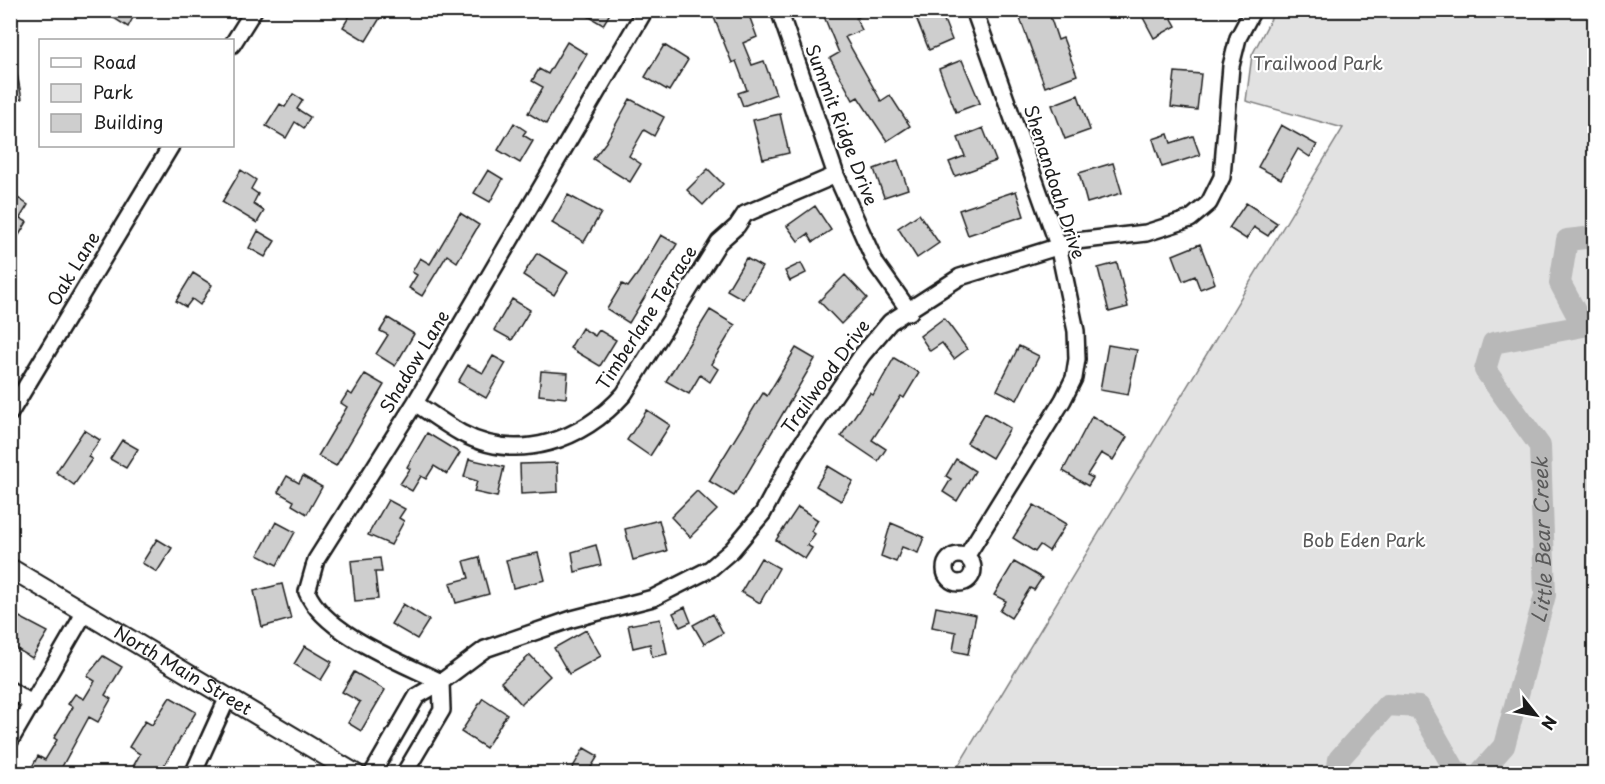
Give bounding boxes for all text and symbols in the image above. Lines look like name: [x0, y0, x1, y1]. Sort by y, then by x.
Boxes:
legend: [39, 39, 234, 147]
street label: Summit Ridge Drive: [799, 40, 886, 209]
text: Road: [93, 48, 137, 75]
park label: Trailwood Park: [1253, 49, 1383, 76]
text: Park: [93, 78, 133, 105]
street label: Shenandoah Drive: [1018, 101, 1093, 262]
text: Building: [93, 108, 163, 135]
street label: Oak Lane: [40, 225, 106, 311]
street label: Timberlane Terrace: [589, 240, 703, 395]
street label: Shadow Lane: [372, 305, 455, 418]
street label: Trailwood Drive: [774, 313, 876, 439]
water label: Little Bear Creek: [1522, 456, 1559, 626]
park label: Bob Eden Park: [1302, 526, 1426, 553]
street label: North Main Street: [109, 618, 258, 721]
north arrow: [1506, 685, 1566, 745]
text: N: [1536, 712, 1563, 735]

